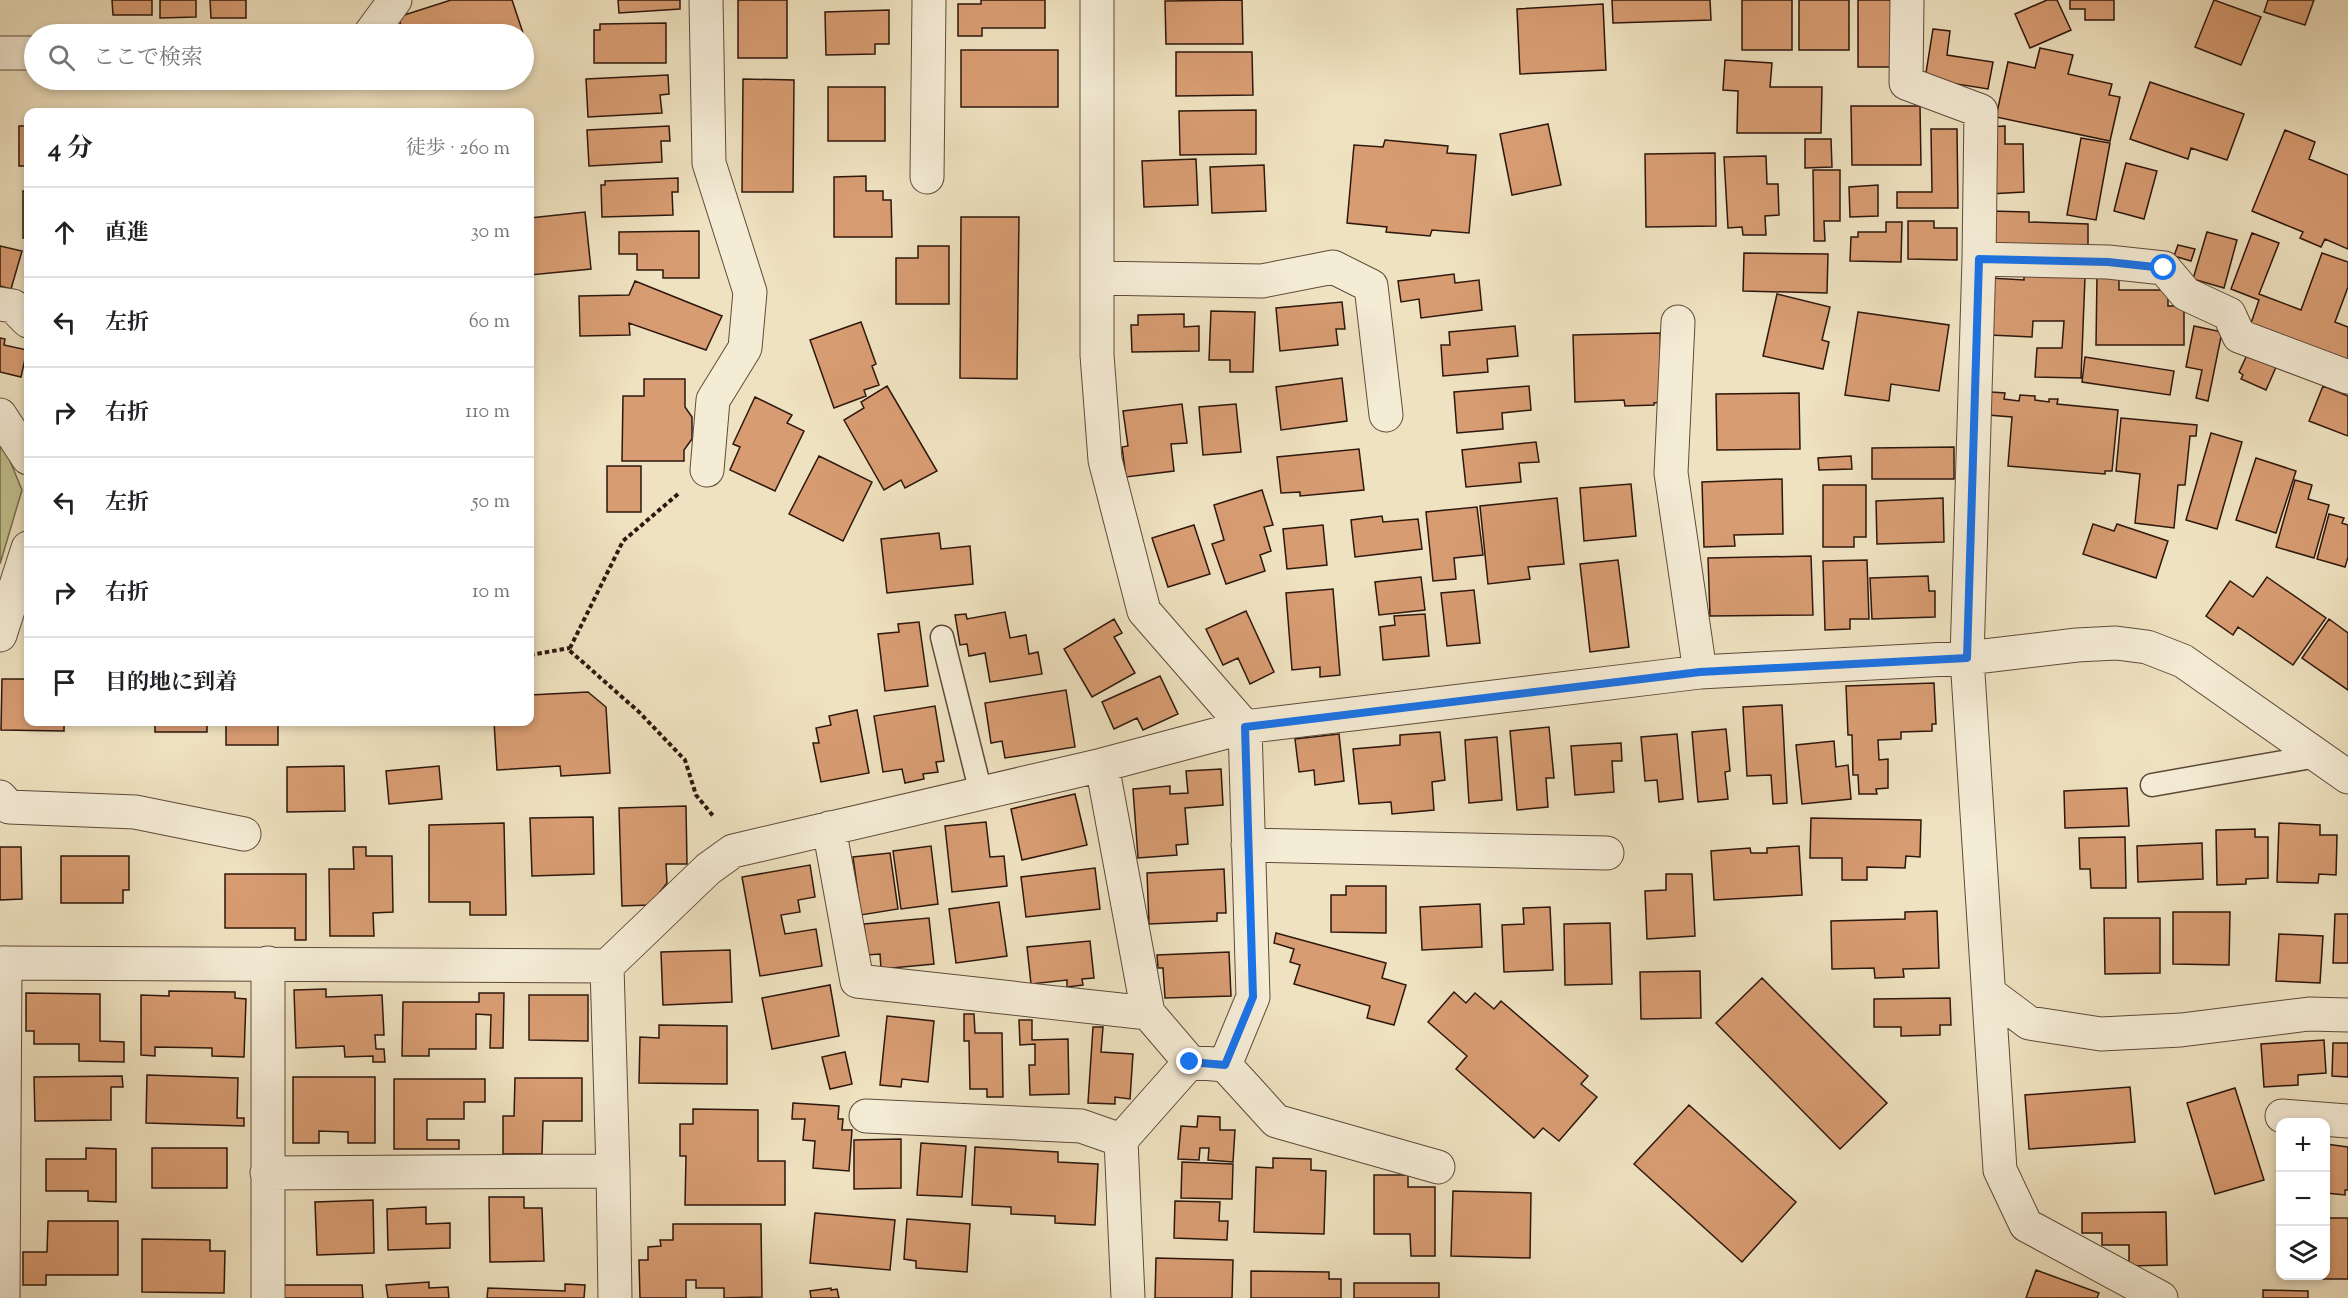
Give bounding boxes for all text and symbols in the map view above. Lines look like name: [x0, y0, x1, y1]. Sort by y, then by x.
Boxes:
search box: [24, 24, 534, 90]
icon: search: [45, 41, 78, 74]
text: ここで検索: [93, 43, 203, 75]
text: 4 分: [48, 131, 93, 168]
text: 徒歩 · 260 m: [406, 135, 510, 164]
icon: ahead: [48, 216, 81, 249]
text: 直進: [105, 218, 149, 250]
text: 30 m: [471, 218, 510, 247]
route start: [2150, 254, 2176, 280]
icon: left: [48, 306, 81, 339]
text: 左折: [105, 308, 149, 340]
text: 60 m: [469, 308, 510, 337]
icon: right: [48, 396, 81, 429]
text: 右折: [105, 398, 149, 430]
text: 110 m: [465, 398, 510, 427]
icon: left: [48, 486, 81, 519]
text: 左折: [105, 488, 149, 520]
text: 50 m: [472, 488, 510, 517]
icon: right: [48, 576, 81, 609]
text: 右折: [105, 578, 149, 610]
text: 10 m: [472, 578, 510, 607]
icon: arrive: [48, 666, 81, 699]
text: 目的地に到着: [105, 668, 237, 700]
route end: [1176, 1048, 1202, 1074]
map controls: [2276, 1118, 2330, 1280]
button: +: [2276, 1118, 2330, 1172]
button: −: [2276, 1172, 2330, 1226]
button: layers: [2276, 1226, 2330, 1280]

